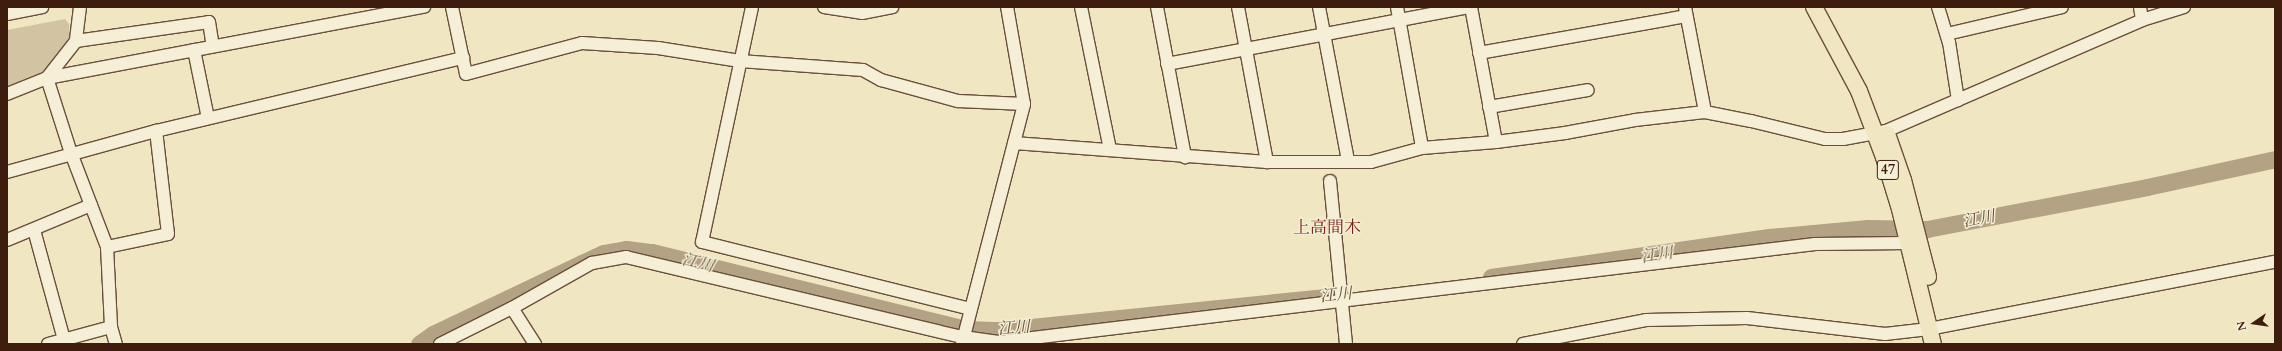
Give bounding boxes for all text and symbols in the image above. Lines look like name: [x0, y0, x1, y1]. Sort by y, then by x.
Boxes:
road number: 47: [1876, 158, 1900, 182]
water label: 江川: [1961, 207, 1997, 231]
district label: 上高間木: [1293, 218, 1361, 238]
water label: 江川: [1640, 243, 1674, 267]
water label: 江川: [680, 250, 716, 276]
water label: 江川: [1319, 284, 1353, 306]
north arrow: [2234, 303, 2274, 343]
water label: 江川: [997, 317, 1031, 339]
text: N: [2233, 319, 2250, 332]

